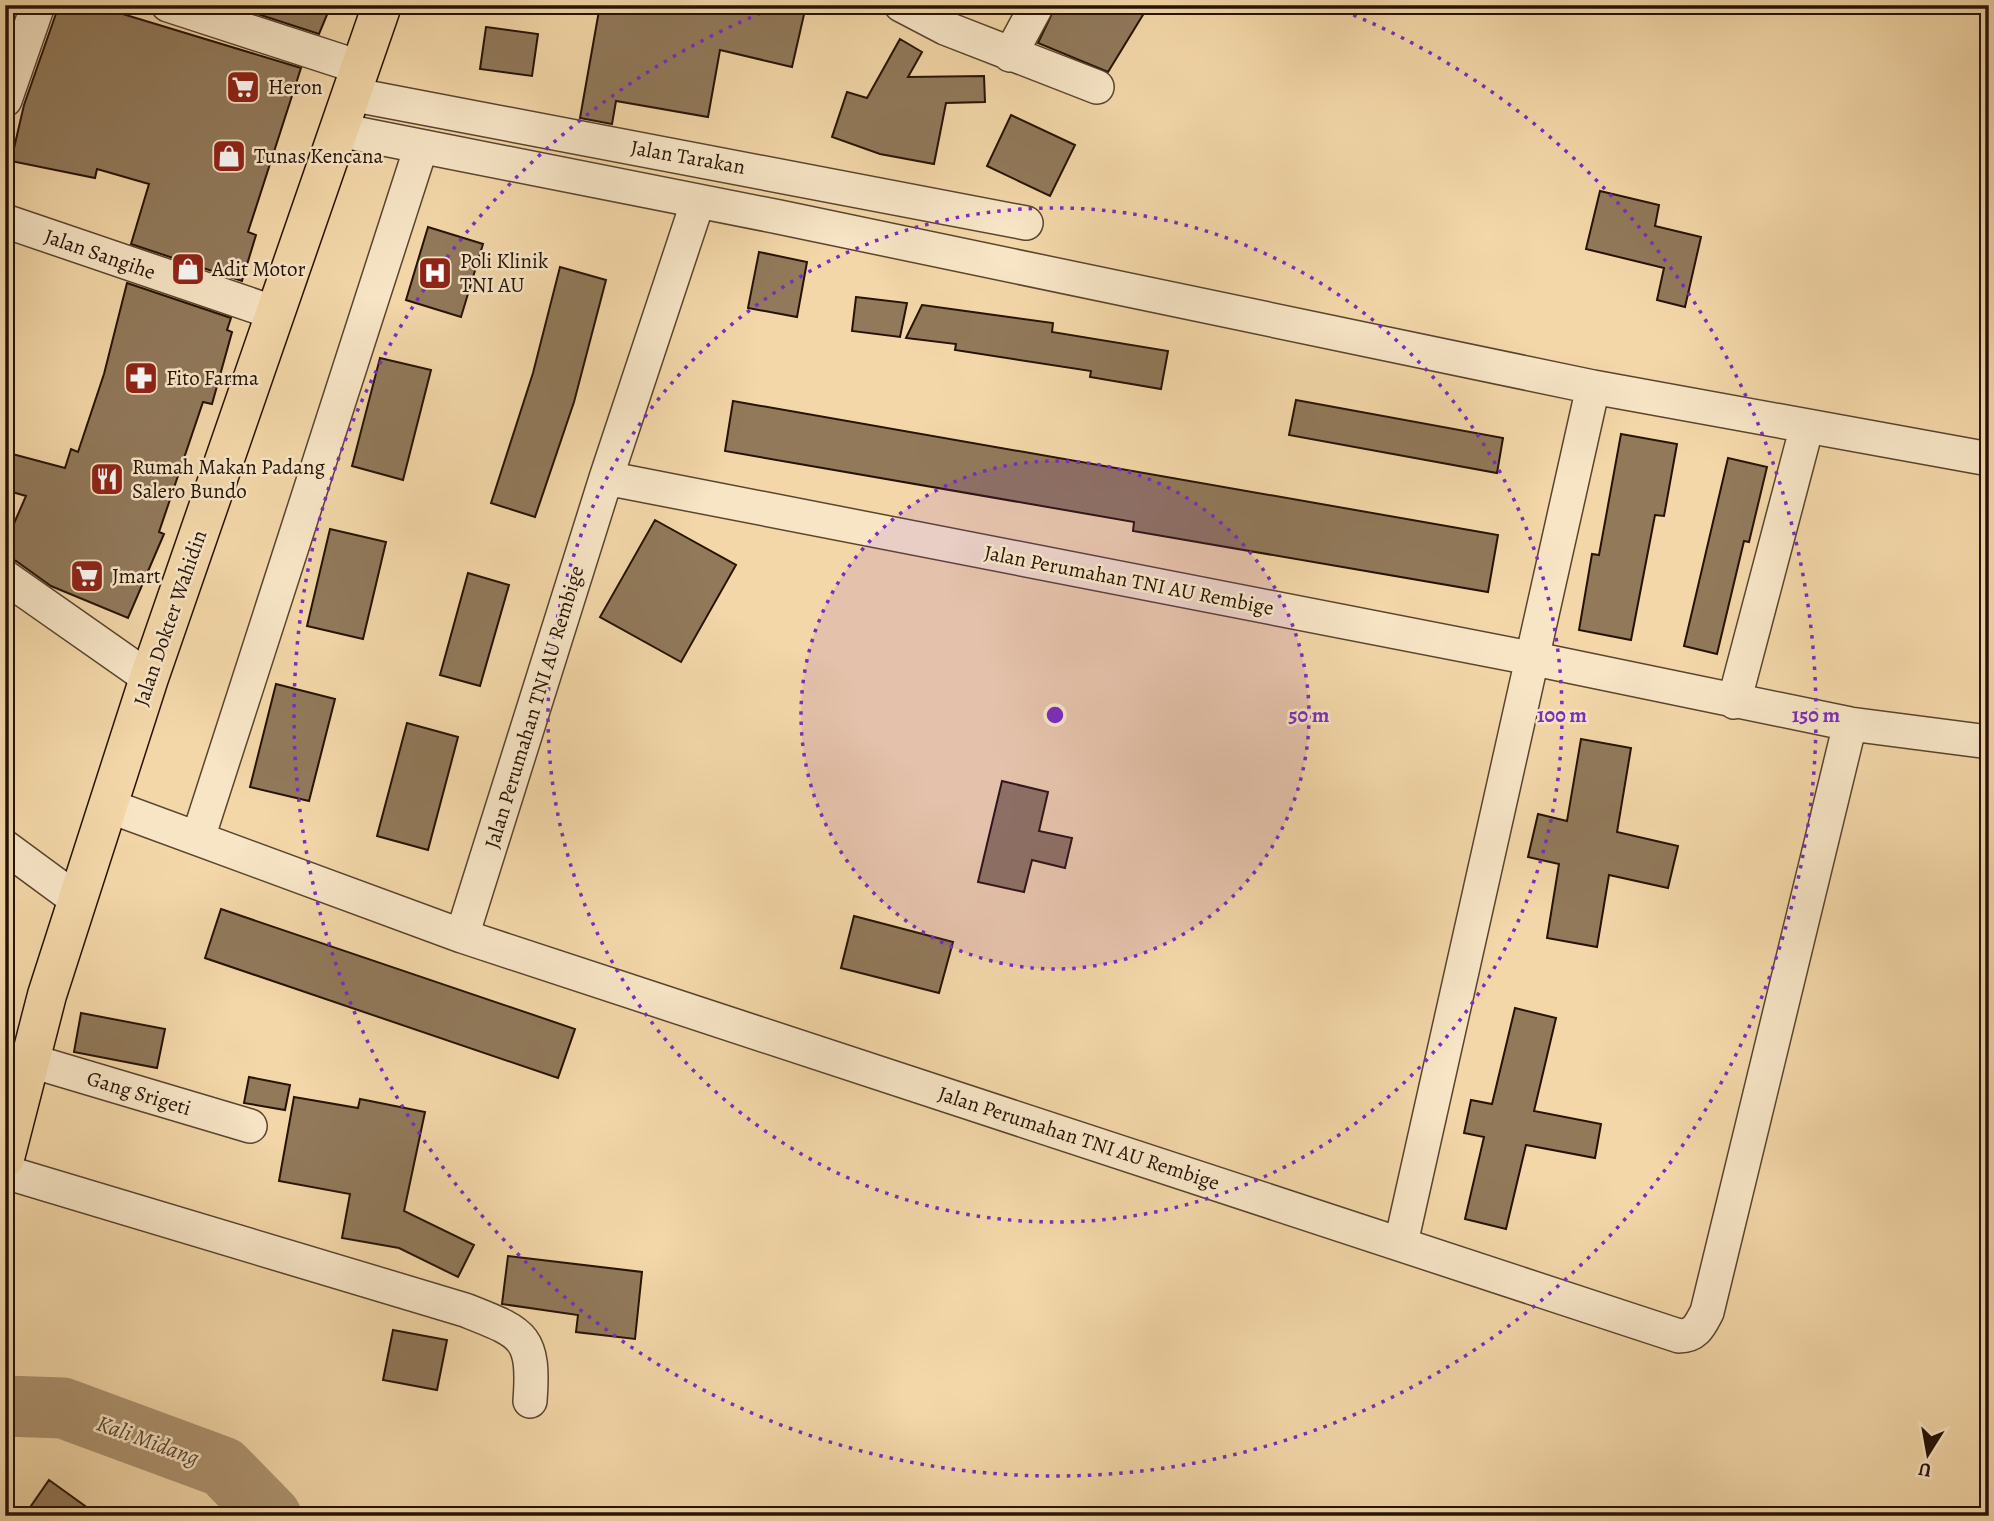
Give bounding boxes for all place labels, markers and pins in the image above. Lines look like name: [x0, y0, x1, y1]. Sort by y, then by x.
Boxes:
supermarket icon: Heron: [224, 68, 262, 106]
place label: Heron: [268, 73, 323, 101]
shop icon: Tunas Kencana: [210, 137, 248, 175]
place label: Tunas Kencana: [254, 142, 384, 170]
place label: Poli Klinik TNI AU: [460, 247, 549, 299]
shop icon: Adit Motor: [169, 250, 207, 288]
hospital icon: Poli Klinik TNI AU: [416, 254, 454, 292]
place label: Adit Motor: [211, 255, 306, 283]
pharmacy icon: Fito Farma: [122, 359, 160, 397]
place label: Fito Farma: [166, 364, 259, 392]
place label: Rumah Makan Padang Salero Bundo: [132, 453, 326, 505]
restaurant icon: Rumah Makan Padang Salero Bundo: [88, 460, 126, 498]
supermarket icon: Jmart: [68, 557, 106, 595]
place label: Jmart: [112, 562, 161, 590]
centre of rings: [1043, 703, 1067, 727]

